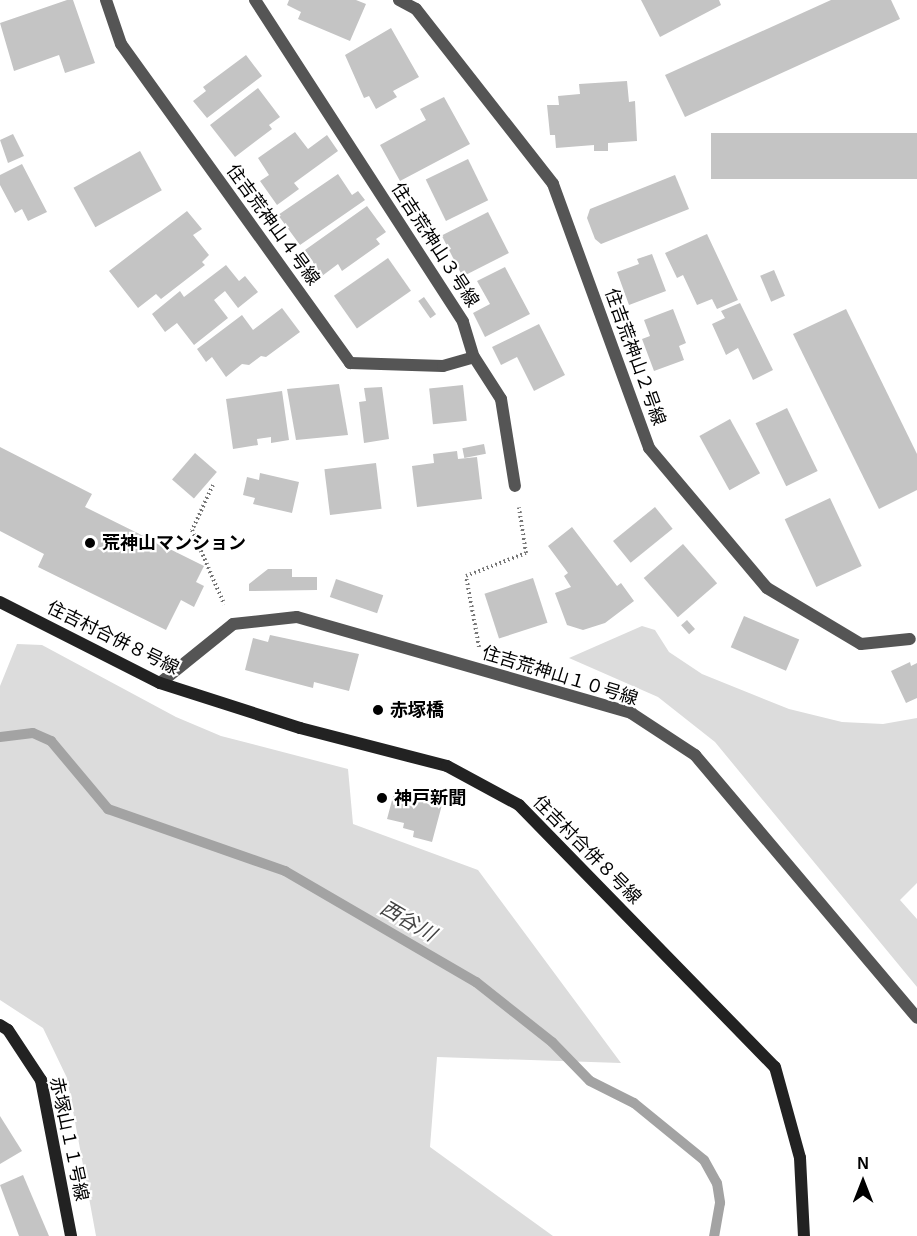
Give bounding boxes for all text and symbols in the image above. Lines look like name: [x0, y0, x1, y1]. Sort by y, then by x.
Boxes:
street label: 住吉荒神山４号線: [222, 160, 324, 290]
street label: 住吉荒神山３号線: [387, 179, 483, 311]
street label: 住吉荒神山２号線: [600, 286, 670, 428]
place label: 荒神山マンション: [102, 532, 246, 554]
marker: 荒神山マンション: [83, 536, 97, 550]
street label: 住吉村合併８号線: [44, 597, 182, 679]
street label: 住吉荒神山１０号線: [479, 642, 641, 710]
place label: 赤塚橋: [390, 699, 444, 721]
marker: 赤塚橋: [371, 703, 385, 717]
place label: 神戸新聞: [394, 787, 466, 809]
marker: 神戸新聞: [375, 791, 389, 805]
street label: 住吉村合併８号線: [528, 791, 646, 909]
water label: 西谷川: [376, 896, 440, 946]
street label: 赤塚山１１号線: [45, 1075, 93, 1203]
north arrow: [833, 1152, 893, 1212]
text: N: [857, 1155, 869, 1172]

